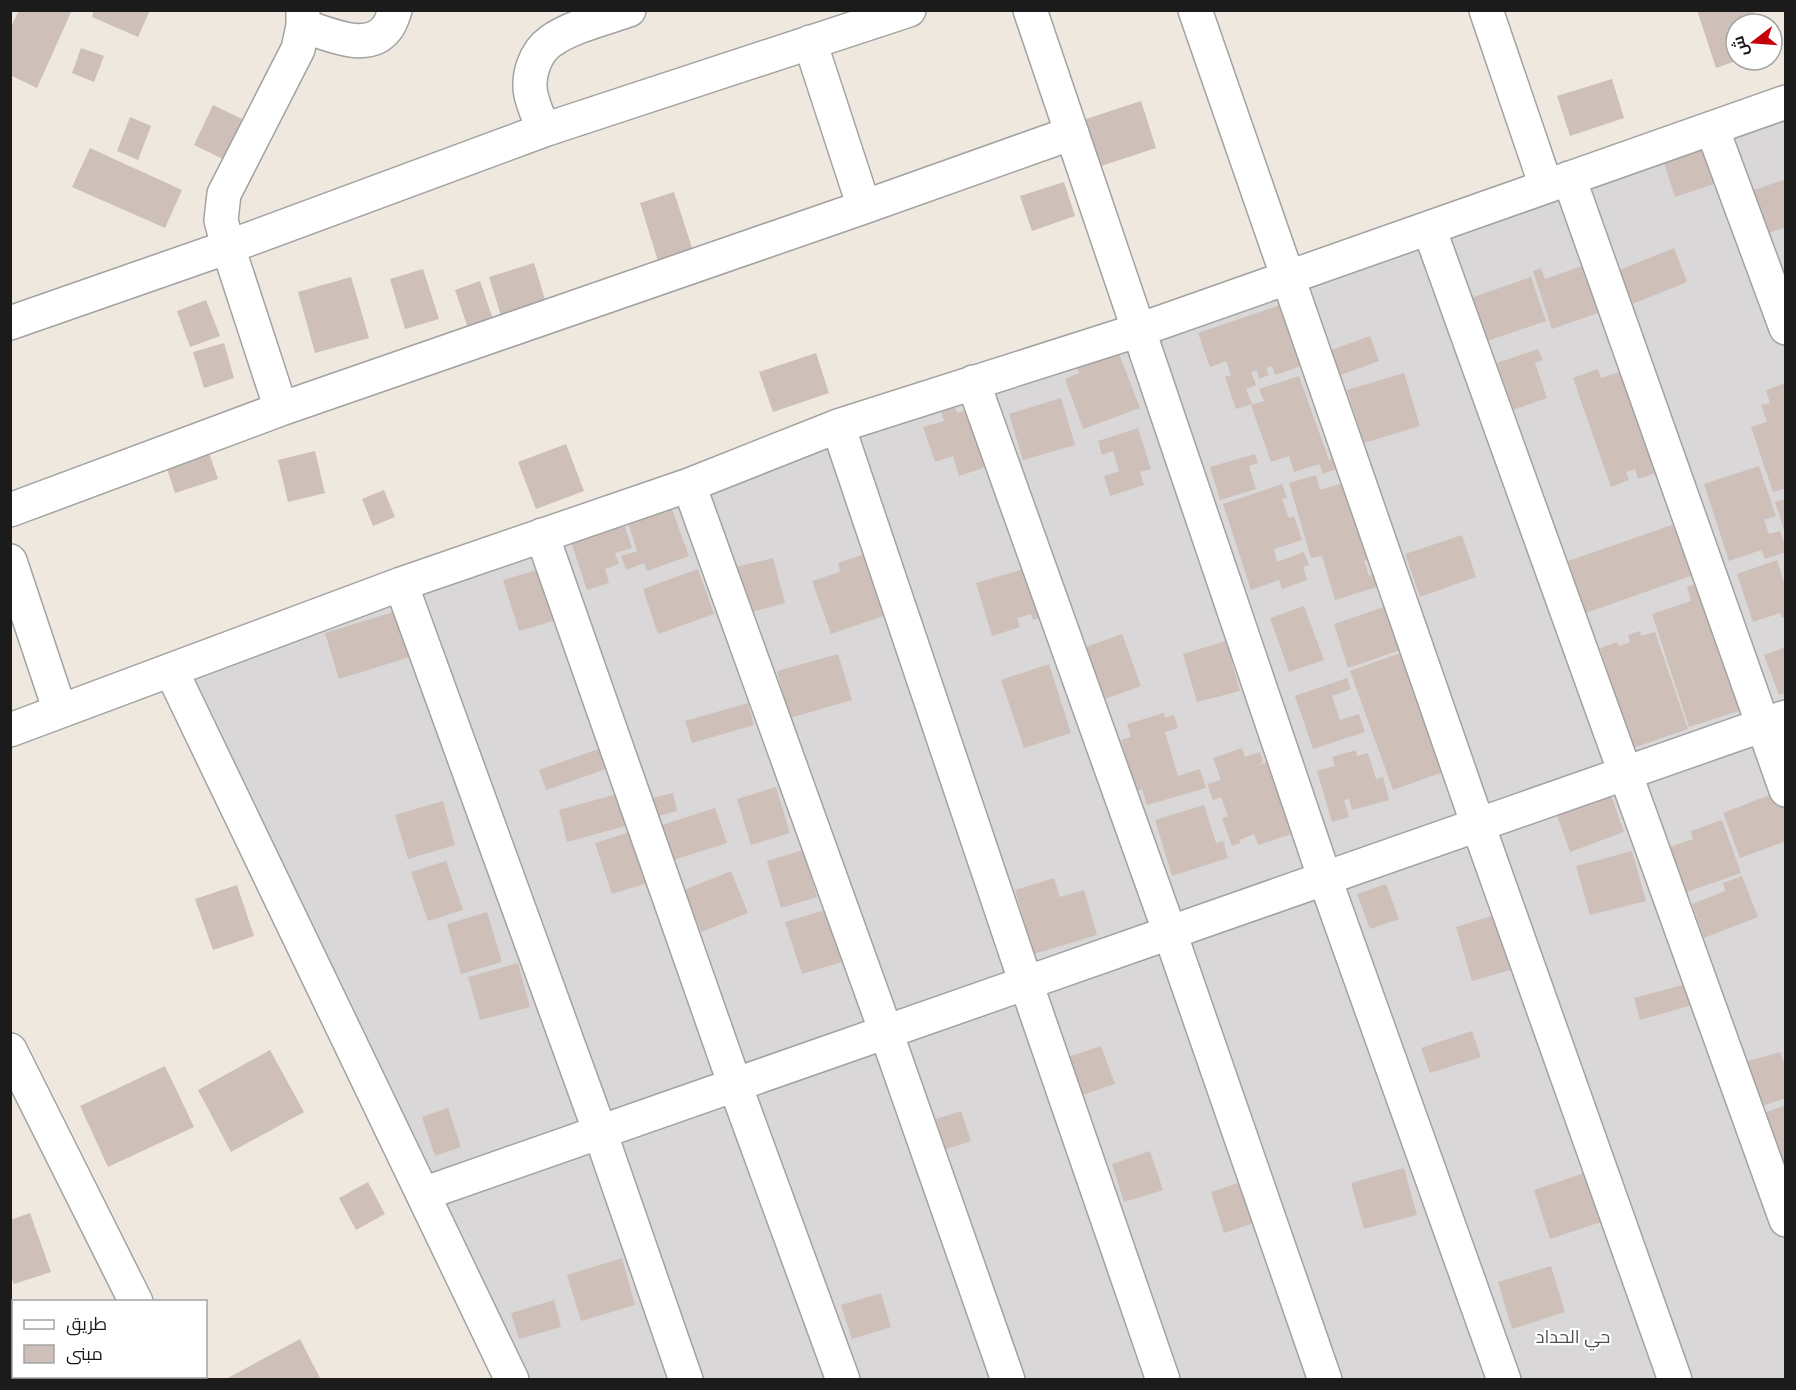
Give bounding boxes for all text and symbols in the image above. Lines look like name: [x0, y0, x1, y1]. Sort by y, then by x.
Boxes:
north arrow: [1724, 12, 1784, 72]
text: ش: [1727, 34, 1752, 59]
legend: [12, 1300, 207, 1378]
text: طريق: [66, 1312, 107, 1336]
district label: حي الحداد: [1536, 1325, 1610, 1351]
text: مبنى: [66, 1342, 103, 1365]

